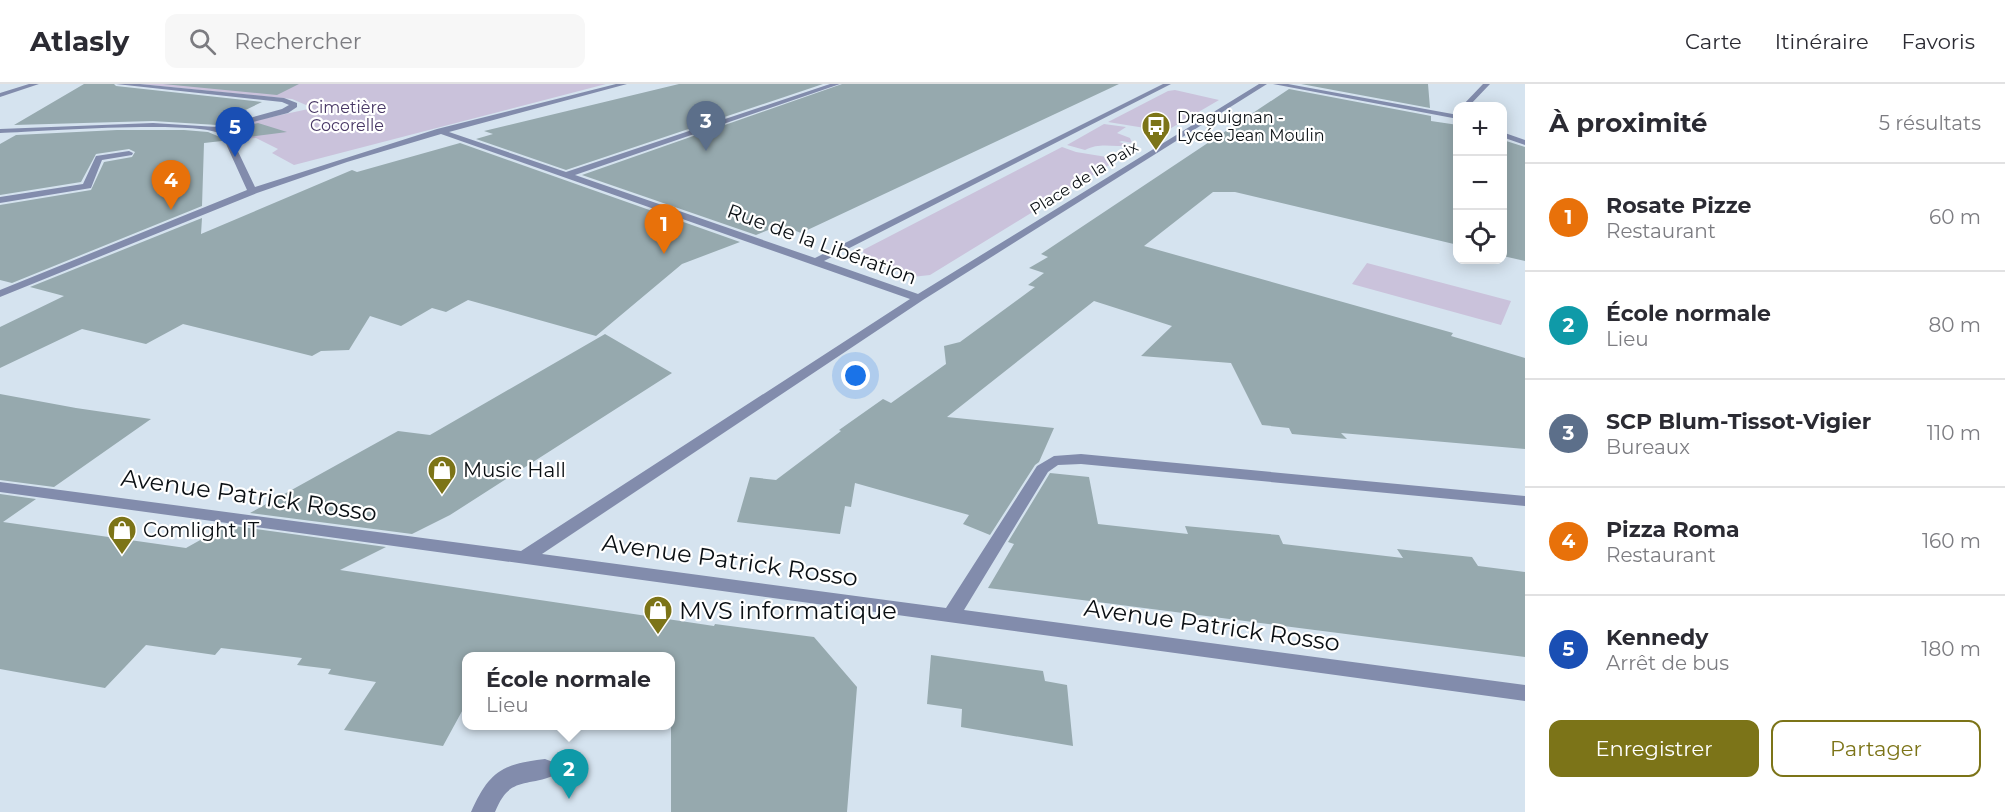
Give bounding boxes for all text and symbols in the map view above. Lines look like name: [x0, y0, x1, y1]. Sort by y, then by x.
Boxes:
search box: [165, 14, 585, 68]
text: Atlasly: [30, 24, 129, 58]
icon: search: [186, 25, 219, 58]
text: Rechercher: [234, 28, 362, 55]
text: Carte: [1685, 29, 1742, 54]
text: Itinéraire: [1775, 29, 1869, 54]
text: Favoris: [1902, 29, 1975, 54]
park label: Cimetière Cocorelle: [308, 98, 386, 135]
pin: 3: [686, 101, 726, 151]
map controls: [1453, 102, 1507, 264]
button: +: [1453, 102, 1507, 156]
pin: 5: [216, 107, 254, 157]
text: À proximité: [1549, 107, 1708, 139]
place label: Draguignan - Lycée Jean Moulin: [1177, 108, 1325, 145]
bus stop icon: Draguignan - Lycée Jean Moulin: [1140, 110, 1172, 152]
text: 5 résultats: [1879, 111, 1981, 135]
street label: Place de la Paix: [1026, 137, 1142, 219]
button: −: [1453, 156, 1507, 210]
pin: 4: [152, 160, 190, 210]
text: Rosate Pizze: [1606, 192, 1752, 219]
street label: Rue de la Libération: [724, 199, 920, 289]
pin: 1: [644, 204, 684, 254]
text: 1: [1565, 205, 1572, 229]
text: 60 m: [1929, 205, 1981, 229]
button: locate: [1453, 210, 1507, 264]
text: Restaurant: [1606, 219, 1716, 243]
text: École normale: [1606, 300, 1771, 327]
text: 2: [1563, 313, 1574, 337]
text: 80 m: [1929, 313, 1981, 337]
text: Lieu: [1606, 327, 1649, 351]
your location: [841, 361, 870, 390]
text: SCP Blum-Tissot-Vigier: [1606, 408, 1871, 435]
text: 3: [1563, 421, 1574, 445]
text: 110 m: [1927, 421, 1981, 445]
text: Bureaux: [1606, 435, 1690, 459]
shop icon: Music Hall: [426, 454, 458, 496]
place label: Music Hall: [463, 458, 566, 482]
street label: Avenue Patrick Rosso: [119, 463, 379, 527]
shop icon: Comlight IT: [106, 514, 138, 556]
text: Pizza Roma: [1606, 516, 1740, 543]
place label: Comlight IT: [143, 518, 260, 542]
street label: Avenue Patrick Rosso: [600, 528, 860, 592]
text: 4: [1562, 529, 1575, 553]
text: 160 m: [1922, 529, 1981, 553]
text: Restaurant: [1606, 543, 1716, 567]
street label: Avenue Patrick Rosso: [1082, 593, 1342, 657]
shop icon: MVS informatique: [642, 594, 674, 636]
place label: MVS informatique: [679, 596, 897, 625]
text: Kennedy: [1606, 624, 1708, 651]
text: 5: [1563, 637, 1574, 661]
text: 180 m: [1921, 637, 1981, 661]
text: Arrêt de bus: [1606, 651, 1729, 675]
popup: [462, 652, 675, 730]
text: École normale: [486, 666, 651, 693]
text: Lieu: [486, 693, 529, 717]
button: Enregistrer: [1549, 720, 1759, 777]
button: Partager: [1771, 720, 1981, 777]
pin: 2: [550, 750, 588, 799]

